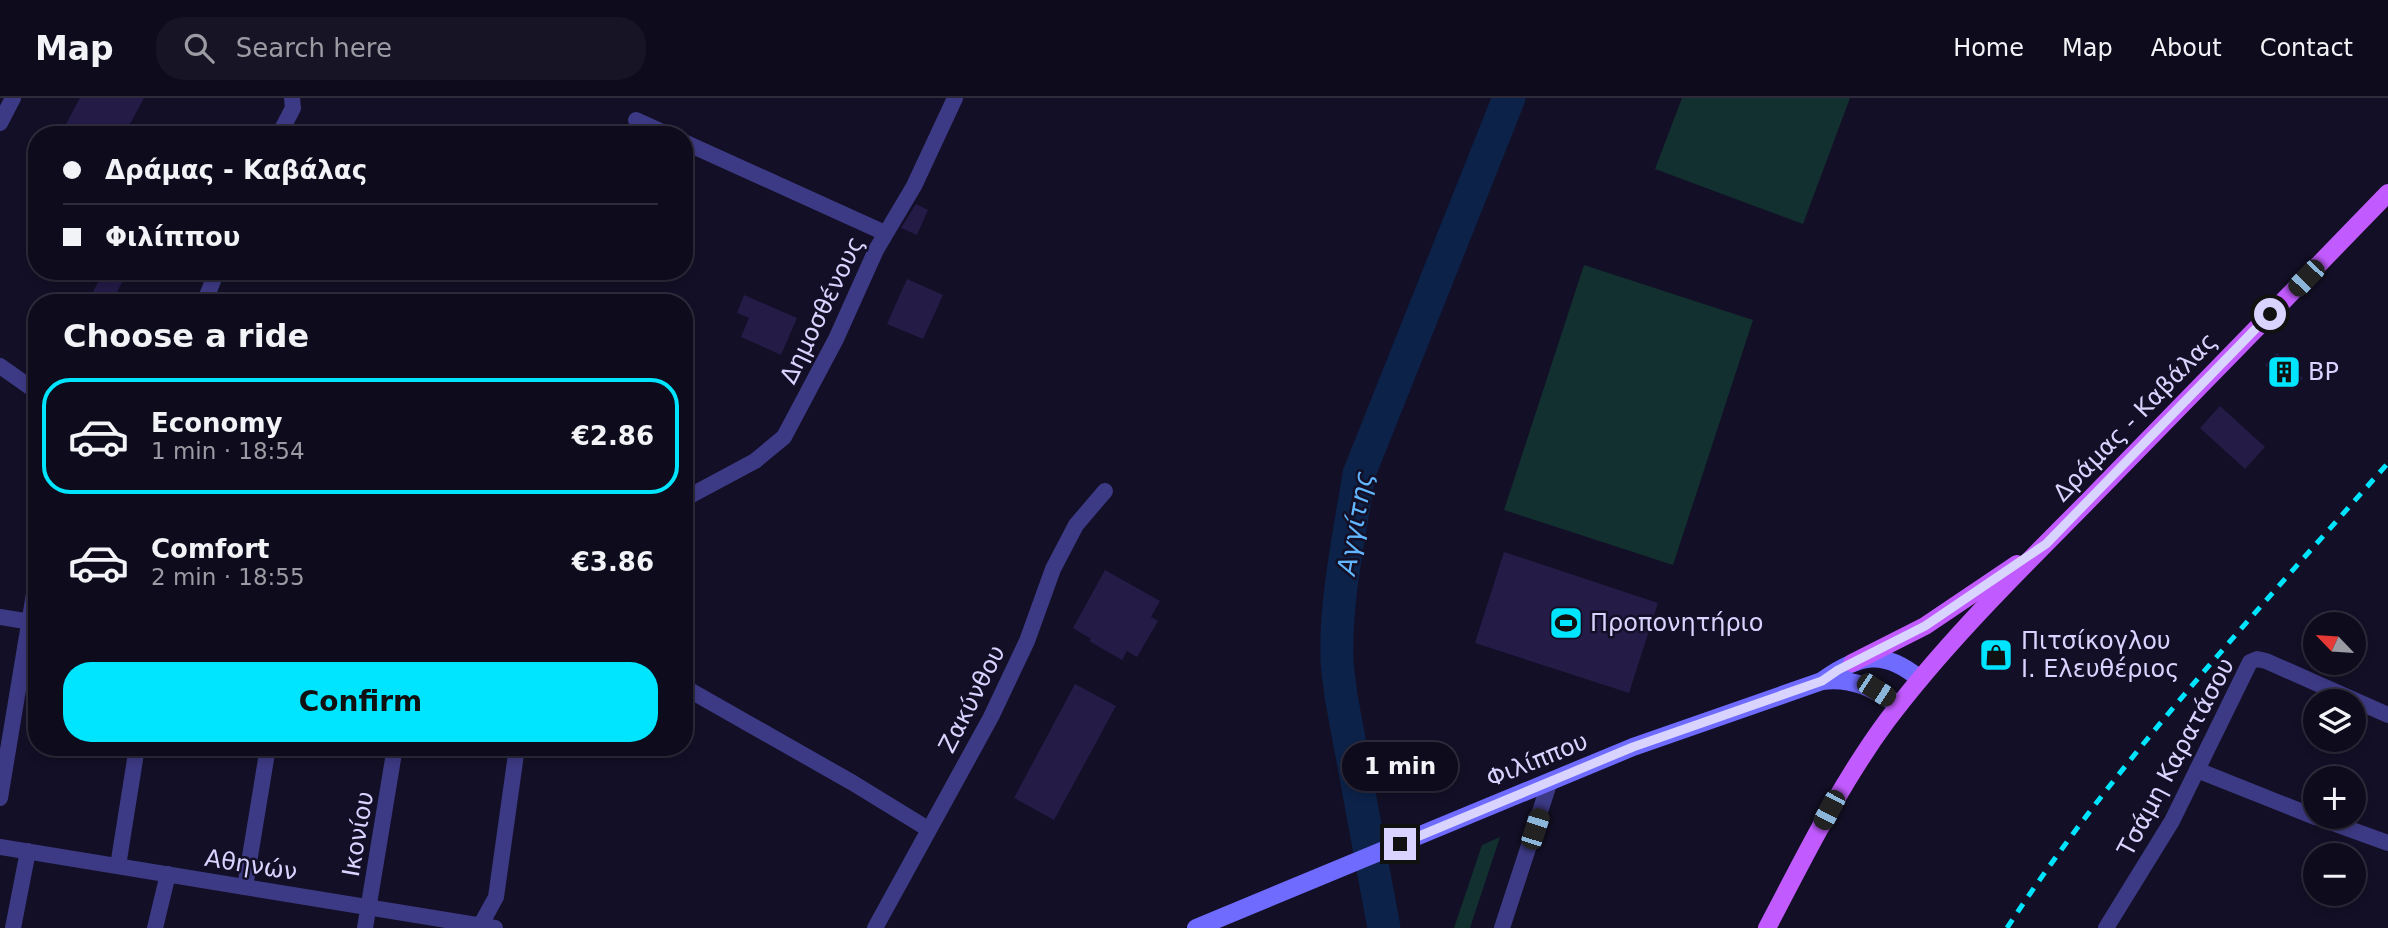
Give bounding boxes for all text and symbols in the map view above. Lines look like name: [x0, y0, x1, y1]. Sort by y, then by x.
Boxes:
search box: [156, 17, 646, 80]
text: Map: [35, 29, 114, 68]
icon: search: [180, 29, 218, 67]
text: Search here: [236, 33, 392, 63]
text: Home: [1953, 34, 2024, 62]
text: Map: [2062, 34, 2113, 62]
text: About: [2151, 34, 2222, 62]
text: Contact: [2260, 34, 2353, 62]
text: Δράμας - Καβάλας: [105, 155, 367, 185]
text: Φιλίππου: [105, 222, 240, 252]
street label: Δημοσθένους: [774, 232, 870, 388]
car: [2284, 256, 2329, 300]
route start: [2254, 298, 2286, 330]
text: Choose a ride: [63, 317, 309, 355]
street label: Δράμας - Καβάλας: [2047, 327, 2223, 507]
building icon: BP: [2265, 353, 2303, 391]
place label: BP: [2308, 358, 2339, 386]
icon: car: [67, 405, 130, 468]
text: Economy: [151, 408, 282, 438]
text: €2.86: [572, 421, 654, 451]
text: 1 min · 18:54: [151, 438, 305, 464]
water label: Αγγίτης: [1331, 469, 1379, 579]
icon: car: [67, 531, 130, 594]
text: Comfort: [151, 534, 269, 564]
text: €3.86: [572, 547, 654, 577]
text: 2 min · 18:55: [151, 564, 305, 590]
sports icon: Προπονητήριο: [1547, 604, 1585, 642]
place label: Προπονητήριο: [1590, 609, 1763, 637]
north arrow: [2303, 612, 2366, 676]
map controls: [2303, 612, 2366, 906]
place label: Πιτσίκογλου Ι. Ελευθέριος: [2021, 627, 2179, 683]
shop icon: Πιτσίκογλου Ι. Ελευθέριος: [1977, 636, 2015, 674]
street label: Ζακύνθου: [933, 641, 1011, 757]
street label: Τσάμη Καρατάσου: [2111, 653, 2240, 862]
button: Confirm: [63, 662, 658, 742]
car: [1853, 670, 1900, 710]
button: layers: [2303, 689, 2366, 752]
street label: Φιλίππου: [1482, 727, 1592, 793]
callout: 1 min: [1342, 742, 1458, 792]
text: 1 min: [1364, 753, 1436, 779]
button: +: [2303, 766, 2366, 829]
car: [1810, 787, 1849, 833]
street label: Ικονίου: [337, 789, 379, 879]
car: [1519, 806, 1552, 852]
route end: [1384, 828, 1416, 860]
button: −: [2303, 843, 2366, 906]
street label: Αθηνών: [203, 844, 299, 886]

